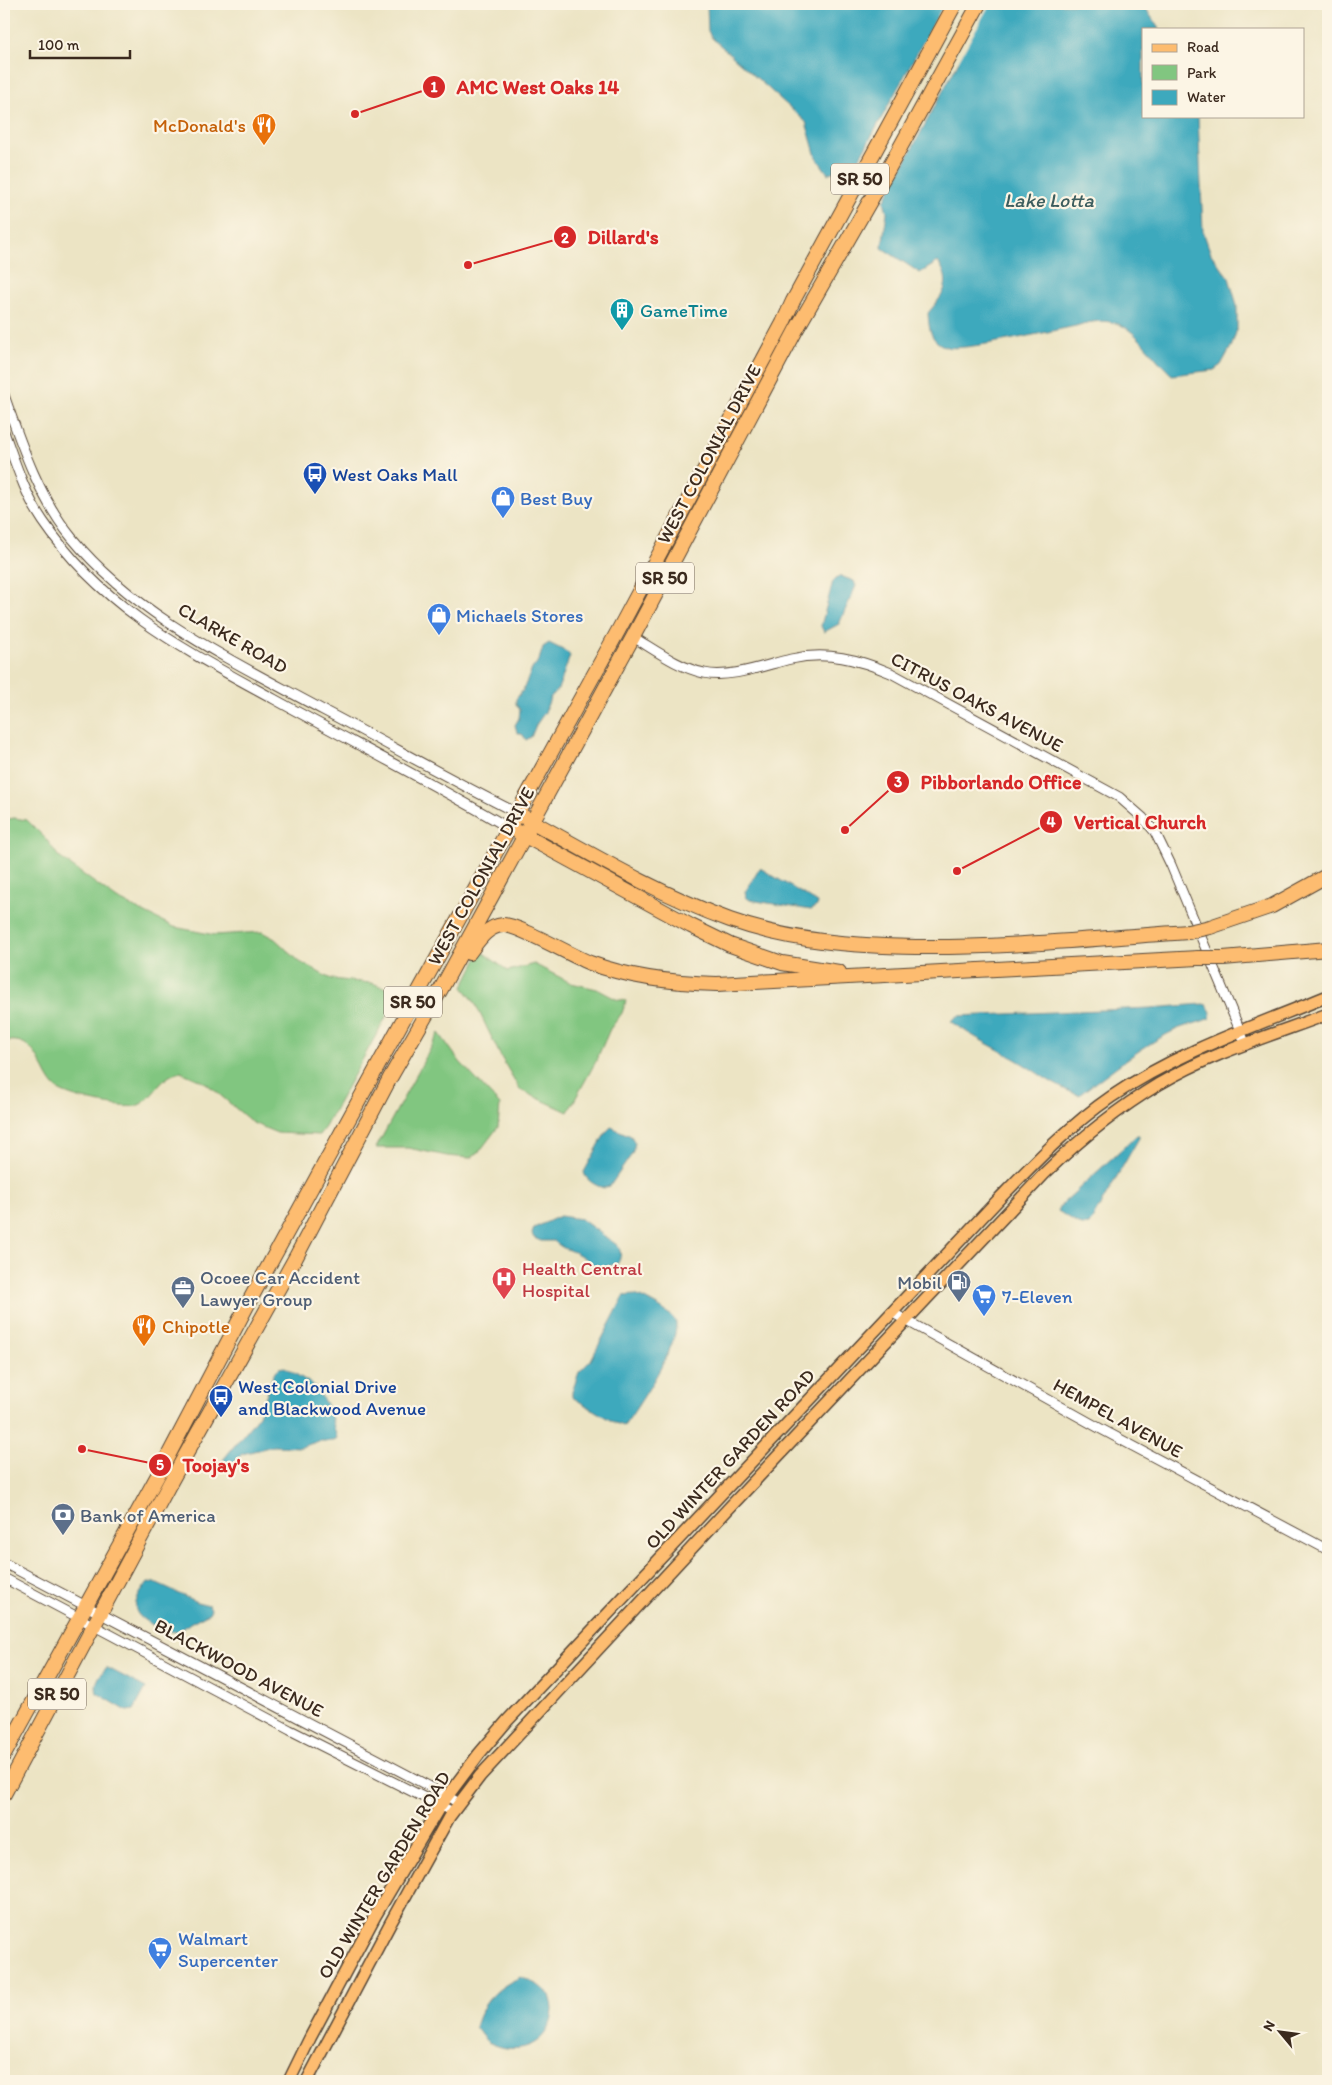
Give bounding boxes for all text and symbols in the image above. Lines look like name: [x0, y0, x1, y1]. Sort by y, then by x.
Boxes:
scale bar: [30, 28, 130, 60]
legend: [1142, 28, 1304, 118]
text: 100 m: [38, 36, 80, 54]
text: Road: [1187, 38, 1220, 56]
text: Park: [1187, 64, 1217, 82]
callout: AMC West Oaks 14: [422, 69, 629, 104]
text: AMC West Oaks 14: [456, 75, 619, 99]
text: 1: [431, 78, 438, 96]
text: Water: [1187, 88, 1226, 106]
restaurant icon: McDonald's: [251, 112, 277, 146]
place label: McDonald's: [153, 114, 246, 137]
road number: SR 50: [831, 163, 889, 194]
water label: Lake Lotta: [1004, 188, 1094, 212]
callout: Dillard's: [553, 220, 669, 255]
text: Dillard's: [587, 225, 659, 249]
text: 2: [561, 229, 569, 247]
building icon: GameTime: [609, 297, 635, 331]
place label: GameTime: [640, 299, 728, 322]
street label: WEST COLONIAL DRIVE: [652, 360, 766, 548]
bus stop icon: West Oaks Mall: [302, 461, 328, 495]
place label: West Oaks Mall: [332, 463, 458, 486]
shop icon: Best Buy: [490, 485, 516, 519]
place label: Best Buy: [520, 487, 593, 510]
road number: SR 50: [636, 562, 694, 594]
street label: CLARKE ROAD: [174, 597, 292, 679]
shop icon: Michaels Stores: [426, 602, 452, 636]
place label: Michaels Stores: [456, 604, 584, 627]
street label: CITRUS OAKS AVENUE: [887, 647, 1067, 757]
callout: Pibborlando Office: [885, 764, 1091, 799]
text: Pibborlando Office: [921, 770, 1082, 794]
text: 3: [894, 773, 902, 791]
street label: WEST COLONIAL DRIVE: [422, 783, 540, 969]
callout: Vertical Church: [1039, 805, 1217, 840]
text: Vertical Church: [1074, 810, 1207, 834]
text: 4: [1046, 813, 1056, 831]
road number: SR 50: [384, 986, 442, 1018]
place label: Health Central Hospital: [522, 1257, 643, 1302]
place label: Ocoee Car Accident Lawyer Group: [200, 1266, 360, 1311]
hospital icon: Health Central Hospital: [491, 1266, 517, 1300]
fuel station icon: Mobil: [946, 1269, 972, 1303]
place label: Mobil: [897, 1271, 943, 1294]
office icon: Ocoee Car Accident Lawyer Group: [170, 1275, 196, 1309]
supermarket icon: 7-Eleven: [971, 1283, 997, 1317]
place label: 7-Eleven: [1002, 1285, 1073, 1308]
restaurant icon: Chipotle: [131, 1313, 157, 1347]
place label: Chipotle: [162, 1315, 230, 1338]
street label: OLD WINTER GARDEN ROAD: [640, 1364, 820, 1554]
street label: HEMPEL AVENUE: [1049, 1373, 1187, 1463]
place label: West Colonial Drive and Blackwood Avenue: [238, 1375, 426, 1420]
bus stop icon: West Colonial Drive and Blackwood Avenue: [208, 1384, 234, 1418]
callout: Toojay's: [148, 1447, 260, 1482]
text: Toojay's: [181, 1453, 250, 1478]
text: 5: [156, 1456, 164, 1474]
bank icon: Bank of America: [50, 1502, 76, 1536]
place label: Bank of America: [80, 1504, 216, 1527]
street label: BLACKWOOD AVENUE: [151, 1614, 327, 1722]
road number: SR 50: [28, 1678, 86, 1710]
street label: OLD WINTER GARDEN ROAD: [313, 1767, 455, 1983]
place label: Walmart Supercenter: [178, 1927, 278, 1972]
supermarket icon: Walmart Supercenter: [147, 1936, 173, 1970]
north arrow: [1254, 2008, 1304, 2058]
text: N: [1259, 2018, 1279, 2034]

